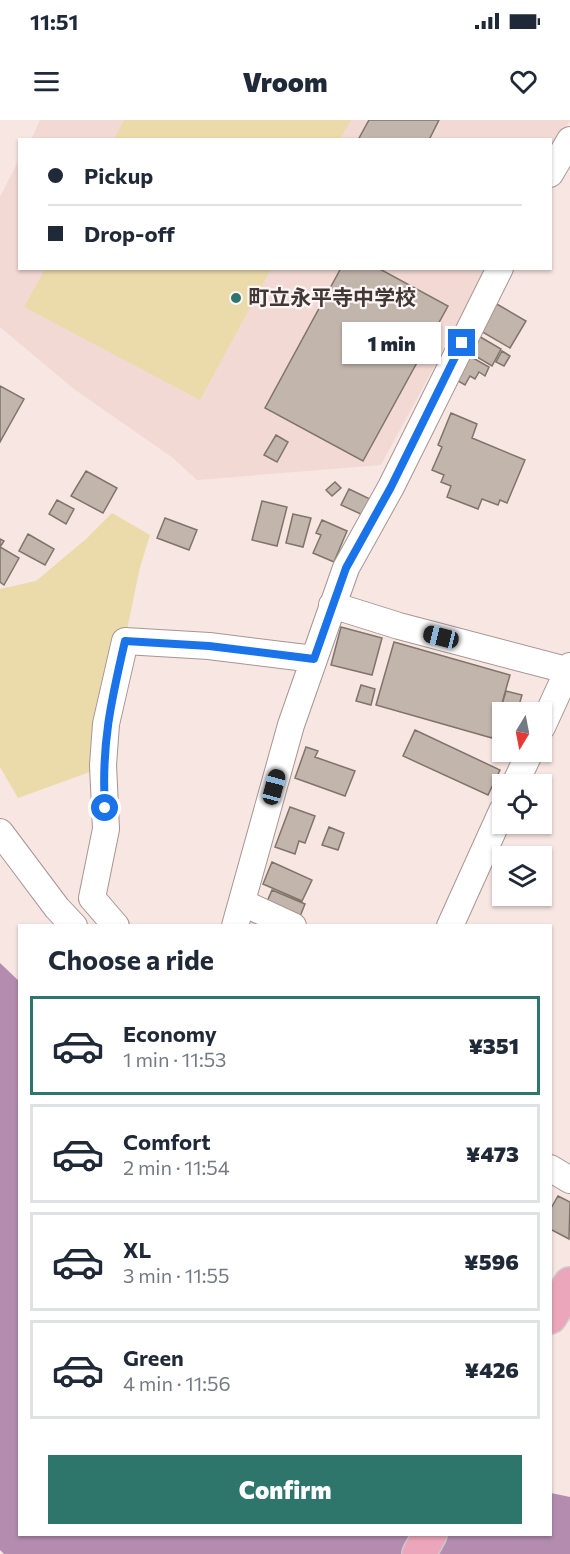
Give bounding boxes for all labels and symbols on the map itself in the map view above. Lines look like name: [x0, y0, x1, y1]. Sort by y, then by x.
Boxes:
place label: 町立永平寺中学校: [248, 284, 416, 309]
marker: 町立永平寺中学校: [229, 291, 243, 305]
callout: 1 min: [342, 322, 441, 364]
route end: [448, 329, 475, 356]
car: [421, 624, 461, 650]
north arrow: [492, 702, 552, 762]
car: [261, 767, 287, 807]
route start: [91, 794, 118, 821]

